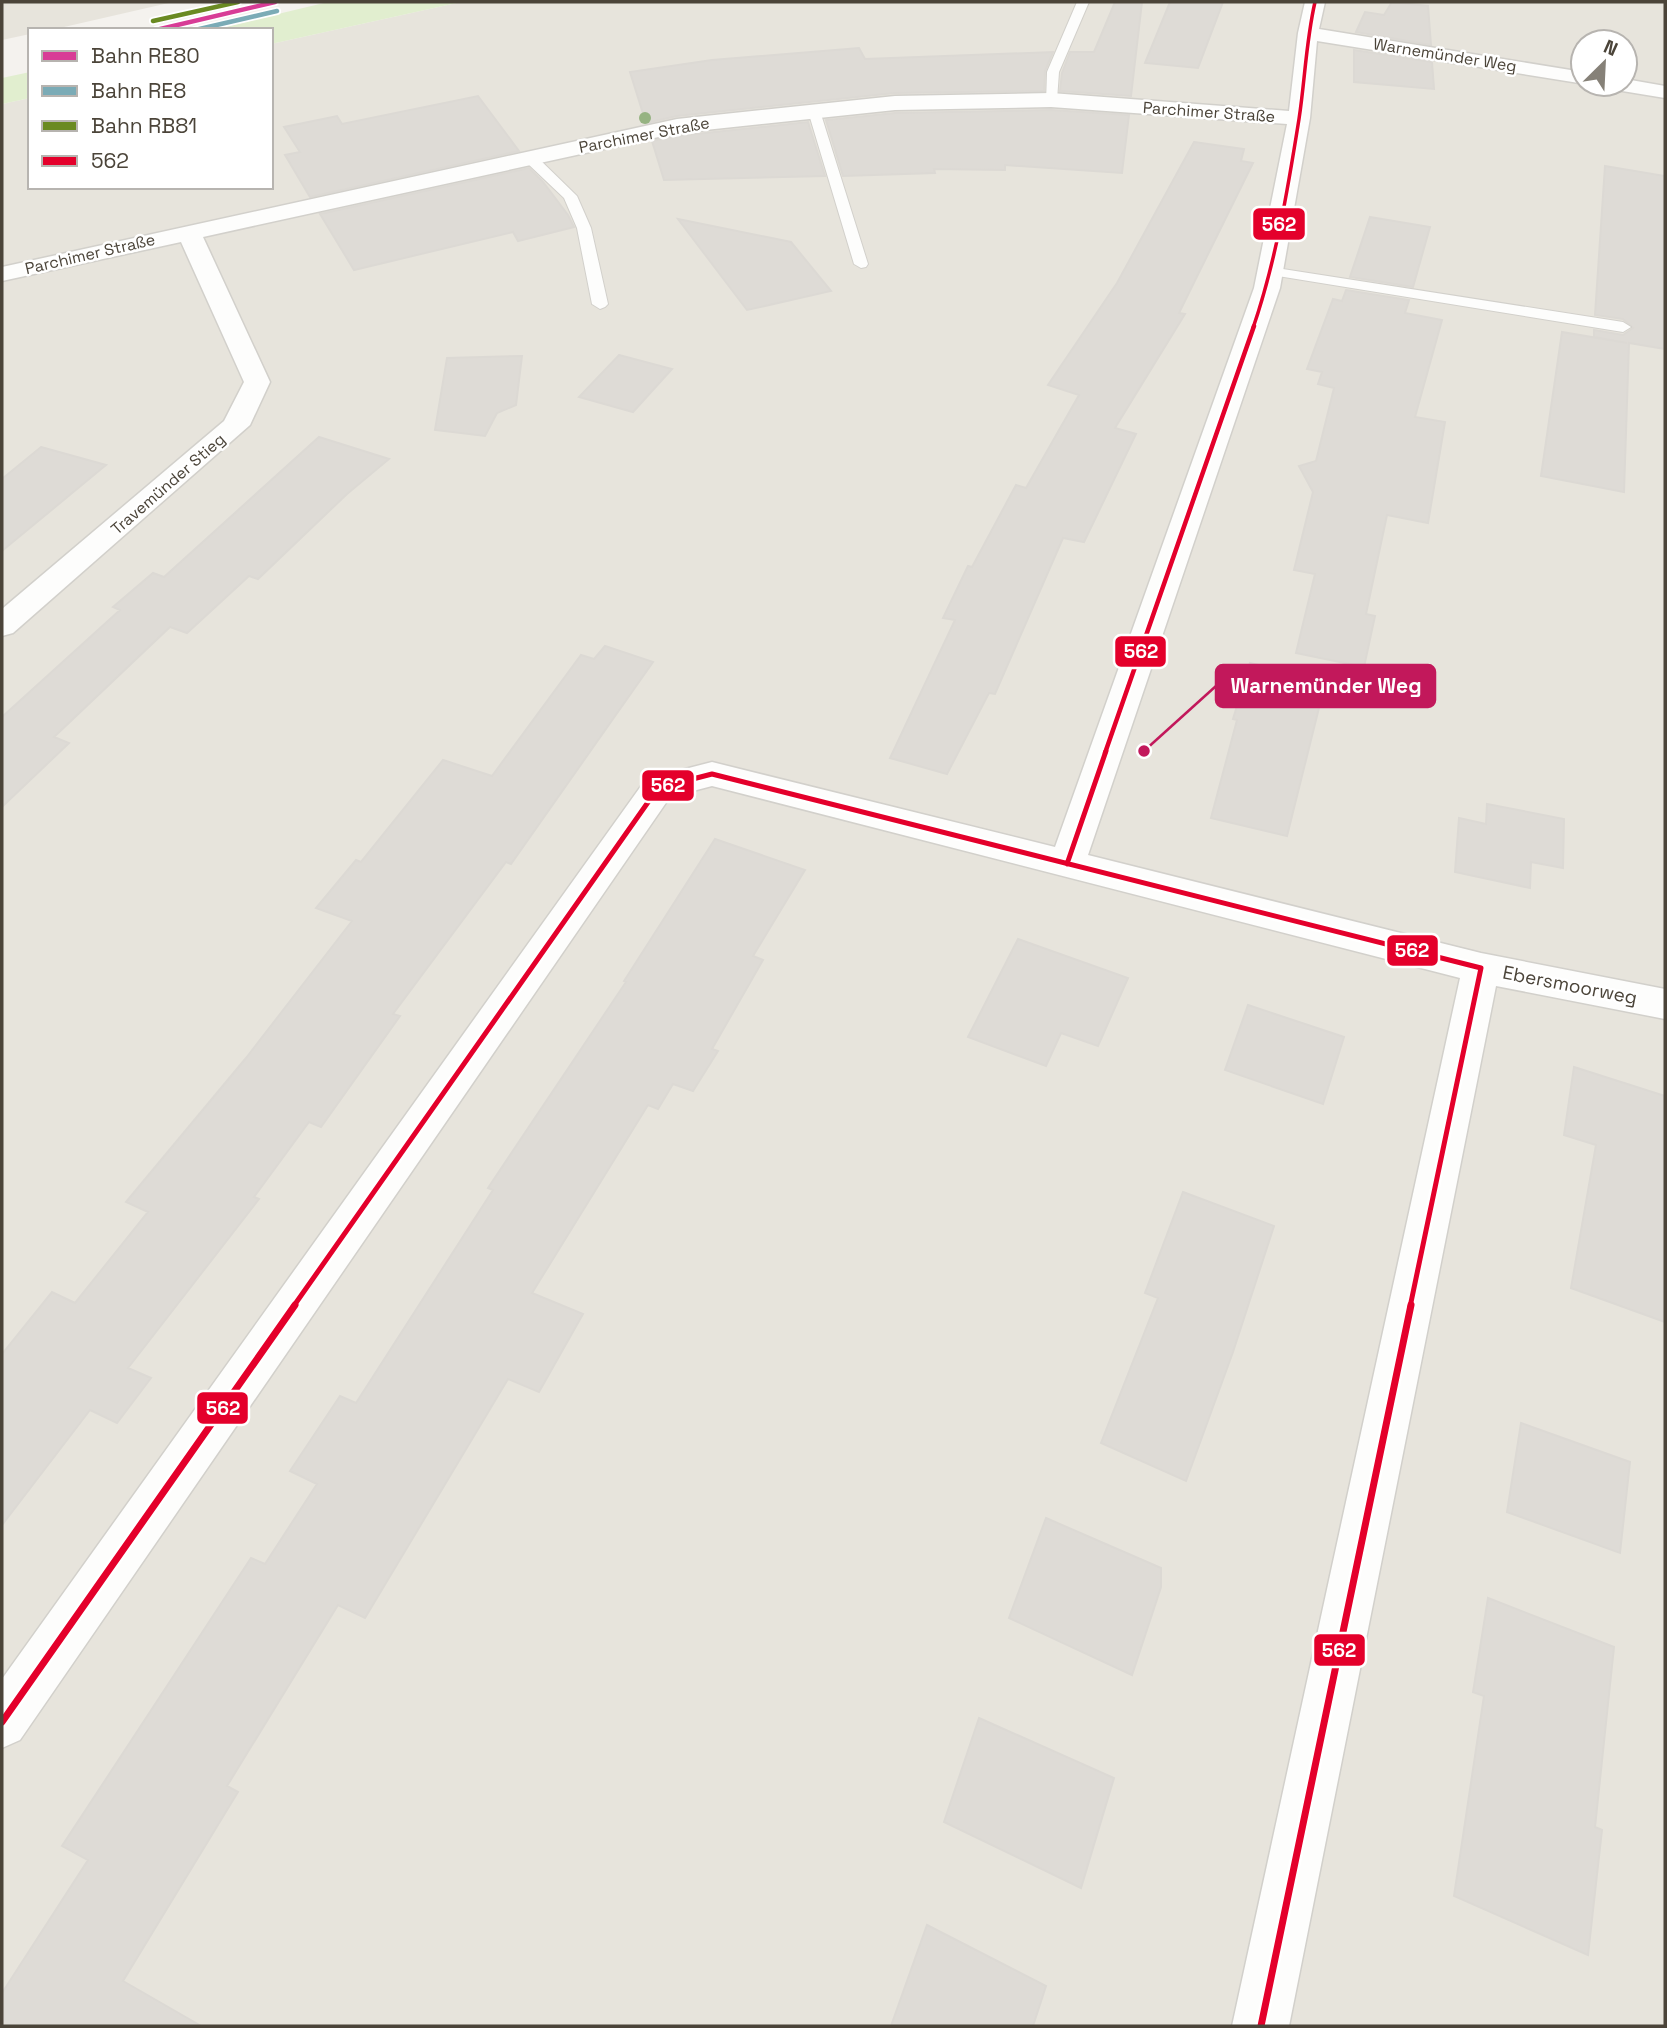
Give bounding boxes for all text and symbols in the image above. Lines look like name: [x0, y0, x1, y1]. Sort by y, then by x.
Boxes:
legend: [28, 28, 273, 189]
north arrow: [1569, 28, 1639, 98]
street label: Warnemünder Weg: [1372, 33, 1518, 77]
text: N: [1600, 34, 1622, 62]
text: Bahn RE80: [91, 42, 200, 69]
text: Bahn RE8: [91, 77, 186, 104]
street label: Parchimer Straße: [1142, 97, 1276, 127]
text: Bahn RB81: [91, 112, 197, 139]
street label: Parchimer Straße: [577, 112, 711, 158]
text: 562: [91, 147, 129, 174]
line badge: 562: [1252, 207, 1306, 241]
text: 562: [1262, 212, 1296, 237]
street label: Parchimer Straße: [23, 229, 157, 279]
street label: Travemünder Stieg: [107, 429, 229, 539]
line badge: 562: [1114, 635, 1167, 668]
text: 562: [1124, 639, 1158, 664]
callout: Warnemünder Weg: [1216, 665, 1435, 707]
text: Warnemünder Weg: [1230, 672, 1422, 699]
line badge: 562: [641, 769, 695, 802]
text: 562: [651, 773, 685, 798]
line badge: 562: [1386, 934, 1439, 967]
text: 562: [1395, 938, 1429, 963]
street label: Ebersmoorweg: [1501, 960, 1639, 1010]
line badge: 562: [196, 1391, 249, 1425]
text: 562: [206, 1396, 240, 1421]
line badge: 562: [1313, 1633, 1366, 1667]
text: 562: [1322, 1638, 1356, 1663]

